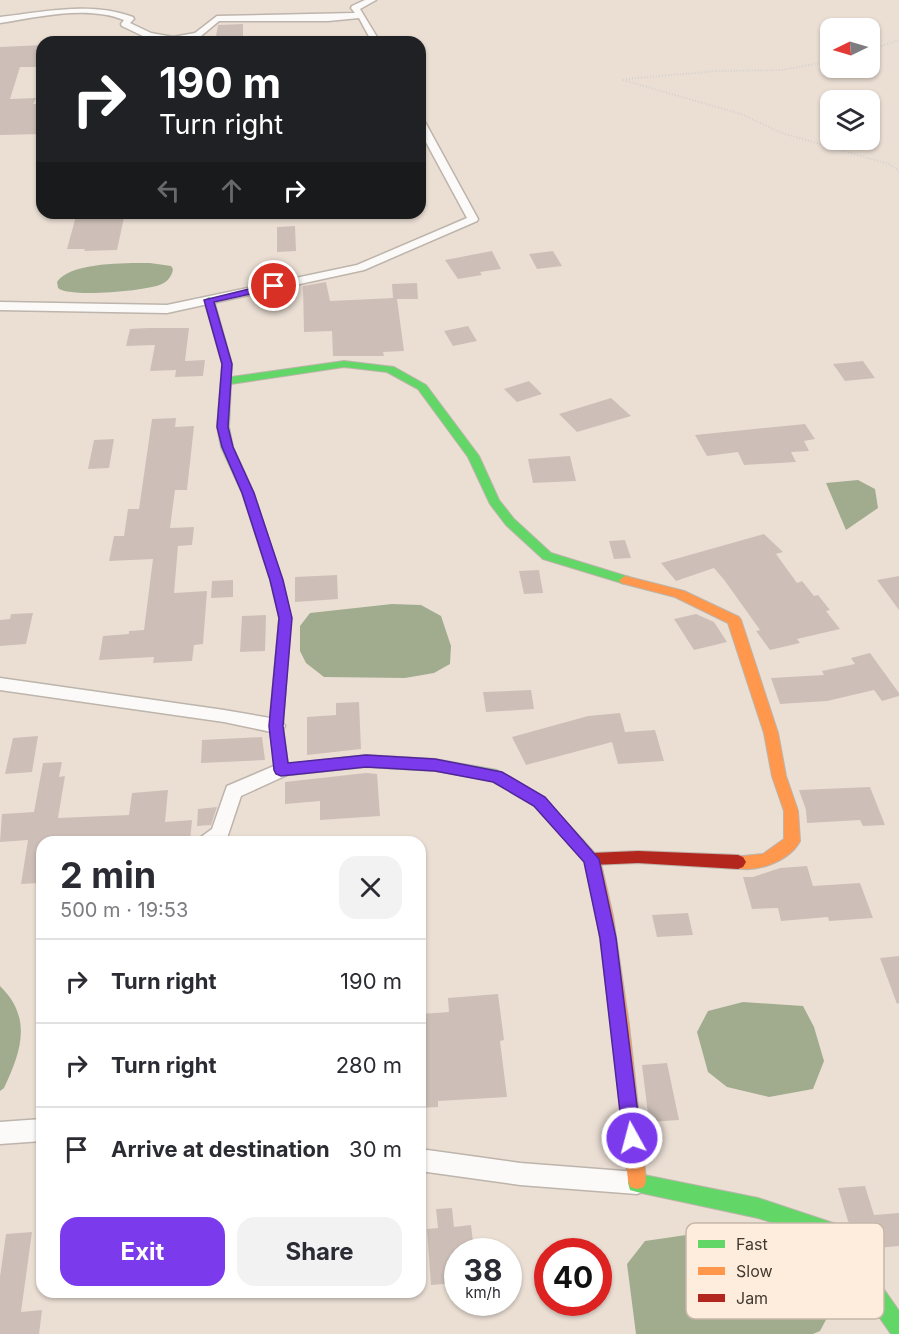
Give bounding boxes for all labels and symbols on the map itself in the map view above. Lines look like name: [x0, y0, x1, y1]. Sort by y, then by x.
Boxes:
north arrow: [820, 18, 880, 78]
pin: [248, 260, 299, 311]
position arrow: [600, 1106, 664, 1170]
legend: [686, 1223, 884, 1319]
text: Fast: [736, 1234, 768, 1254]
speed limit sign: 40: [534, 1238, 612, 1316]
text: Slow: [736, 1261, 773, 1281]
text: Jam: [736, 1288, 768, 1308]

